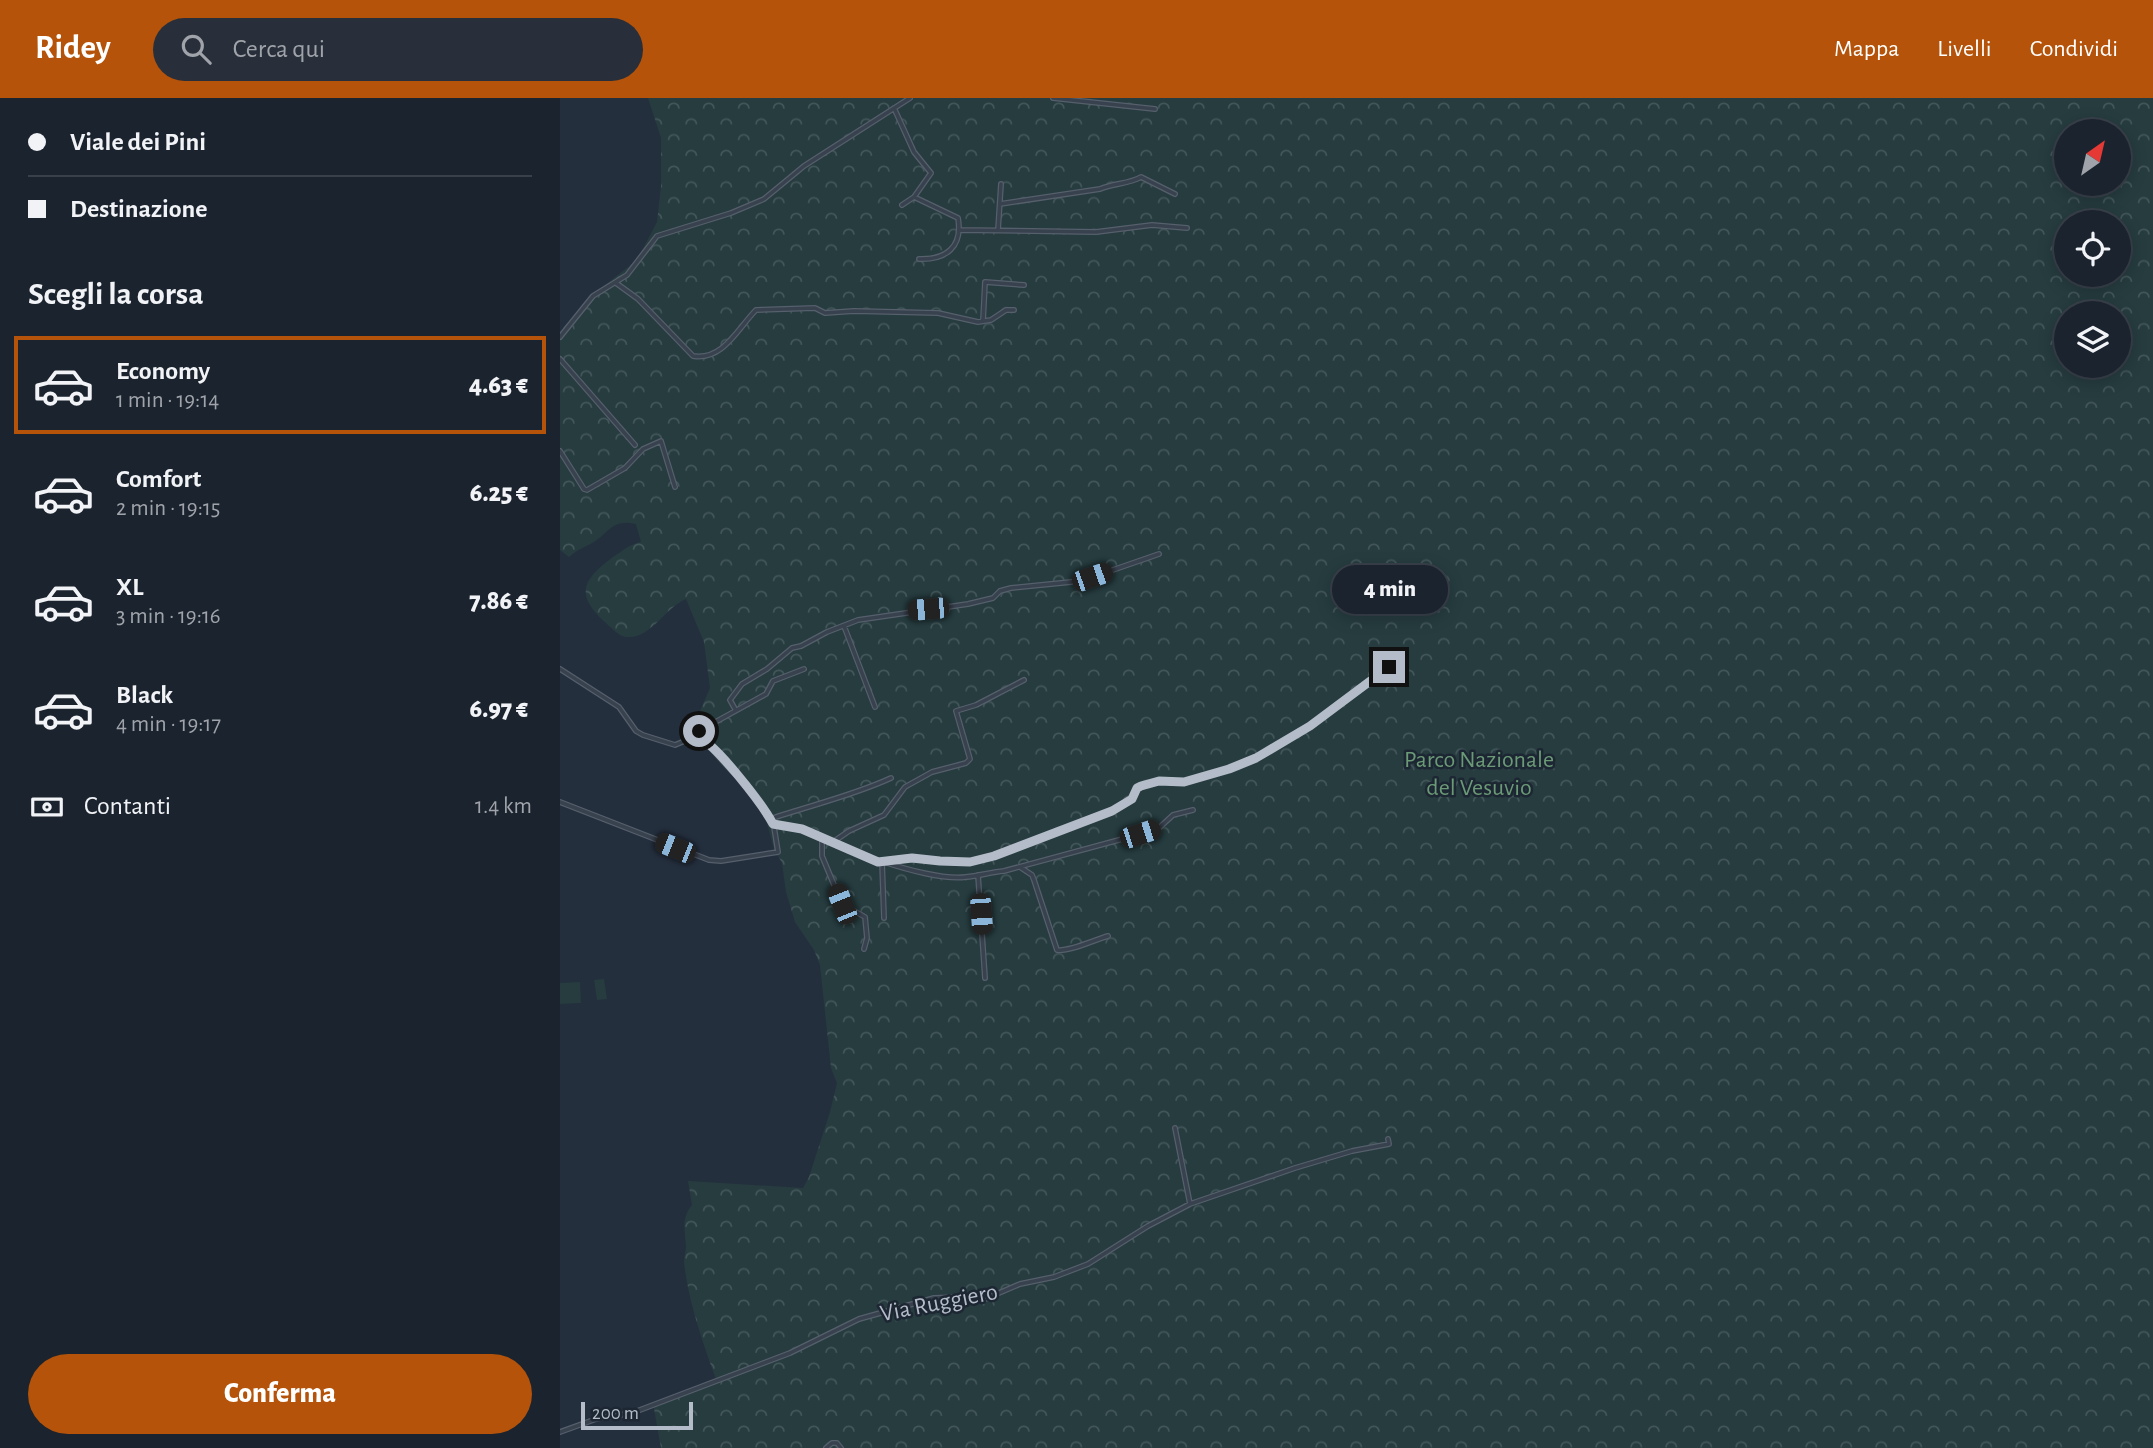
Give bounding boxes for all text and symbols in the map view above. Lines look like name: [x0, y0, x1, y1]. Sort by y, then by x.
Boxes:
search box: [153, 18, 643, 81]
icon: search: [177, 30, 215, 68]
text: Ridey: [35, 32, 111, 65]
text: Cerca qui: [233, 36, 325, 62]
text: Mappa: [1834, 37, 1899, 61]
text: Livelli: [1937, 37, 1992, 61]
text: Condividi: [2030, 37, 2118, 61]
north arrow: [2054, 119, 2132, 196]
map controls: [2054, 119, 2131, 378]
text: Viale dei Pini: [70, 129, 206, 155]
text: Destinazione: [70, 196, 208, 222]
button: locate: [2054, 210, 2131, 287]
text: Scegli la corsa: [28, 278, 204, 310]
button: layers: [2054, 301, 2131, 378]
icon: car: [32, 354, 95, 417]
text: Economy: [116, 358, 210, 384]
text: 4.63 €: [469, 372, 528, 398]
text: 1 min · 19:14: [116, 389, 219, 412]
icon: car: [32, 462, 95, 525]
text: Comfort: [116, 466, 201, 492]
text: 6.25 €: [470, 480, 528, 506]
text: 2 min · 19:15: [116, 497, 220, 520]
car: [1069, 560, 1116, 594]
callout: 4 min: [1331, 566, 1447, 614]
icon: car: [32, 570, 95, 633]
text: XL: [116, 574, 143, 600]
text: 4 min: [1364, 578, 1416, 601]
text: 7.86 €: [469, 588, 528, 614]
car: [907, 597, 950, 621]
text: 3 min · 19:16: [116, 605, 221, 628]
route end: [1373, 651, 1405, 683]
icon: car: [32, 678, 95, 741]
text: Black: [116, 682, 173, 708]
text: 6.97 €: [469, 696, 528, 722]
text: 4 min · 19:17: [116, 713, 221, 736]
route start: [683, 715, 715, 747]
park label: Parco Nazionale del Vesuvio: [1404, 748, 1554, 800]
icon: cash: [28, 788, 66, 826]
text: Contanti: [84, 793, 171, 819]
text: 1.4 km: [475, 795, 532, 818]
car: [1117, 818, 1164, 850]
car: [652, 830, 699, 866]
car: [825, 881, 860, 927]
car: [970, 892, 993, 936]
street label: Via Ruggiero: [878, 1280, 1000, 1326]
button: Conferma: [28, 1354, 532, 1434]
scale bar: [581, 1399, 693, 1431]
text: 200 m: [592, 1404, 639, 1423]

